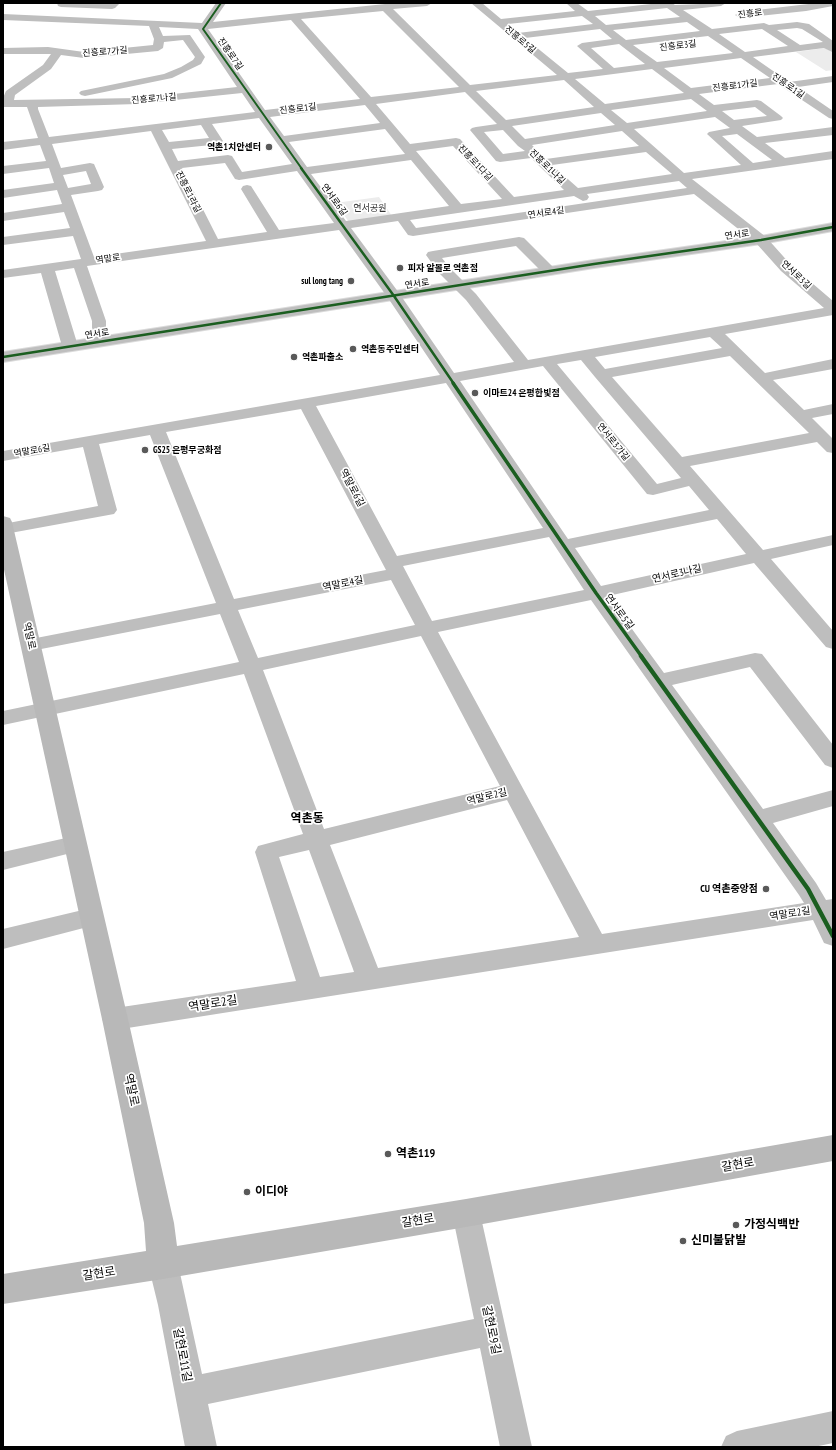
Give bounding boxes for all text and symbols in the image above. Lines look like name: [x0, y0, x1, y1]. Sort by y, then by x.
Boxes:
street label: 진흥로: [737, 7, 763, 21]
street label: 진흥로5길: [502, 24, 538, 56]
street label: 진흥로7길: [215, 36, 245, 72]
street label: 진흥로3길: [659, 38, 697, 54]
street label: 진흥로7가길: [82, 45, 128, 59]
street label: 진흥로1길: [770, 71, 806, 101]
street label: 진흥로1가길: [712, 78, 758, 94]
street label: 진흥로7나길: [131, 92, 177, 106]
street label: 진흥로1길: [279, 101, 317, 117]
place label: 역촌1치안센터: [207, 142, 261, 152]
marker: 역촌1치안센터: [264, 142, 274, 152]
street label: 진흥로1다길: [456, 143, 494, 183]
street label: 진흥로1나길: [527, 147, 567, 187]
street label: 진흥로1라길: [173, 169, 203, 215]
street label: 연서로6길: [319, 182, 349, 218]
park label: 연서공원: [353, 203, 387, 213]
street label: 연서로4길: [527, 205, 565, 221]
street label: 연서로: [724, 228, 750, 242]
street label: 역말로: [95, 252, 121, 266]
street label: 연서로3길: [779, 258, 813, 292]
marker: 피자 알볼로 역촌점: [395, 263, 405, 273]
place label: 피자 알볼로 역촌점: [408, 263, 478, 273]
place label: sul long tang: [301, 276, 343, 286]
marker: sul long tang: [346, 276, 356, 286]
street label: 연서로: [404, 277, 430, 291]
street label: 연서로: [84, 327, 110, 341]
marker: 역촌동주민센터: [348, 344, 358, 354]
place label: 역촌동주민센터: [361, 344, 419, 354]
marker: 역촌파출소: [289, 352, 299, 362]
place label: 역촌파출소: [302, 352, 343, 362]
marker: 이마트24 은평한빛점: [470, 388, 480, 398]
place label: 이마트24 은평한빛점: [483, 388, 560, 398]
street label: 연서로3가길: [595, 421, 631, 463]
street label: 역말로6길: [13, 442, 51, 460]
marker: GS25 은평무궁화점: [140, 445, 150, 455]
place label: GS25 은평무궁화점: [153, 445, 222, 455]
street label: 역말로6길: [337, 467, 367, 509]
street label: 연서로3나길: [651, 562, 703, 586]
street label: 역말로4길: [322, 574, 364, 594]
street label: 연서로5길: [602, 592, 636, 632]
street label: 역말로: [20, 621, 38, 651]
street label: 역말로2길: [466, 786, 508, 808]
district label: 역촌동: [290, 812, 324, 826]
place label: CU 역촌중앙점: [700, 883, 758, 895]
marker: CU 역촌중앙점: [761, 884, 771, 894]
street label: 역말로2길: [769, 905, 811, 923]
street label: 역말로2길: [187, 993, 239, 1015]
street label: 역말로: [121, 1072, 141, 1108]
place label: 역촌119: [396, 1147, 435, 1161]
marker: 역촌119: [383, 1149, 393, 1159]
street label: 갈현로: [720, 1155, 756, 1175]
place label: 이디야: [255, 1185, 288, 1199]
marker: 이디야: [242, 1187, 252, 1197]
street label: 갈현로: [401, 1211, 435, 1231]
place label: 가정식백반: [744, 1218, 799, 1232]
marker: 가정식백반: [731, 1220, 741, 1230]
place label: 신미불닭발: [691, 1234, 746, 1248]
marker: 신미불닭발: [678, 1236, 688, 1246]
street label: 갈현로: [82, 1264, 116, 1284]
street label: 갈현로9길: [479, 1304, 503, 1356]
street label: 갈현로11길: [170, 1327, 194, 1383]

